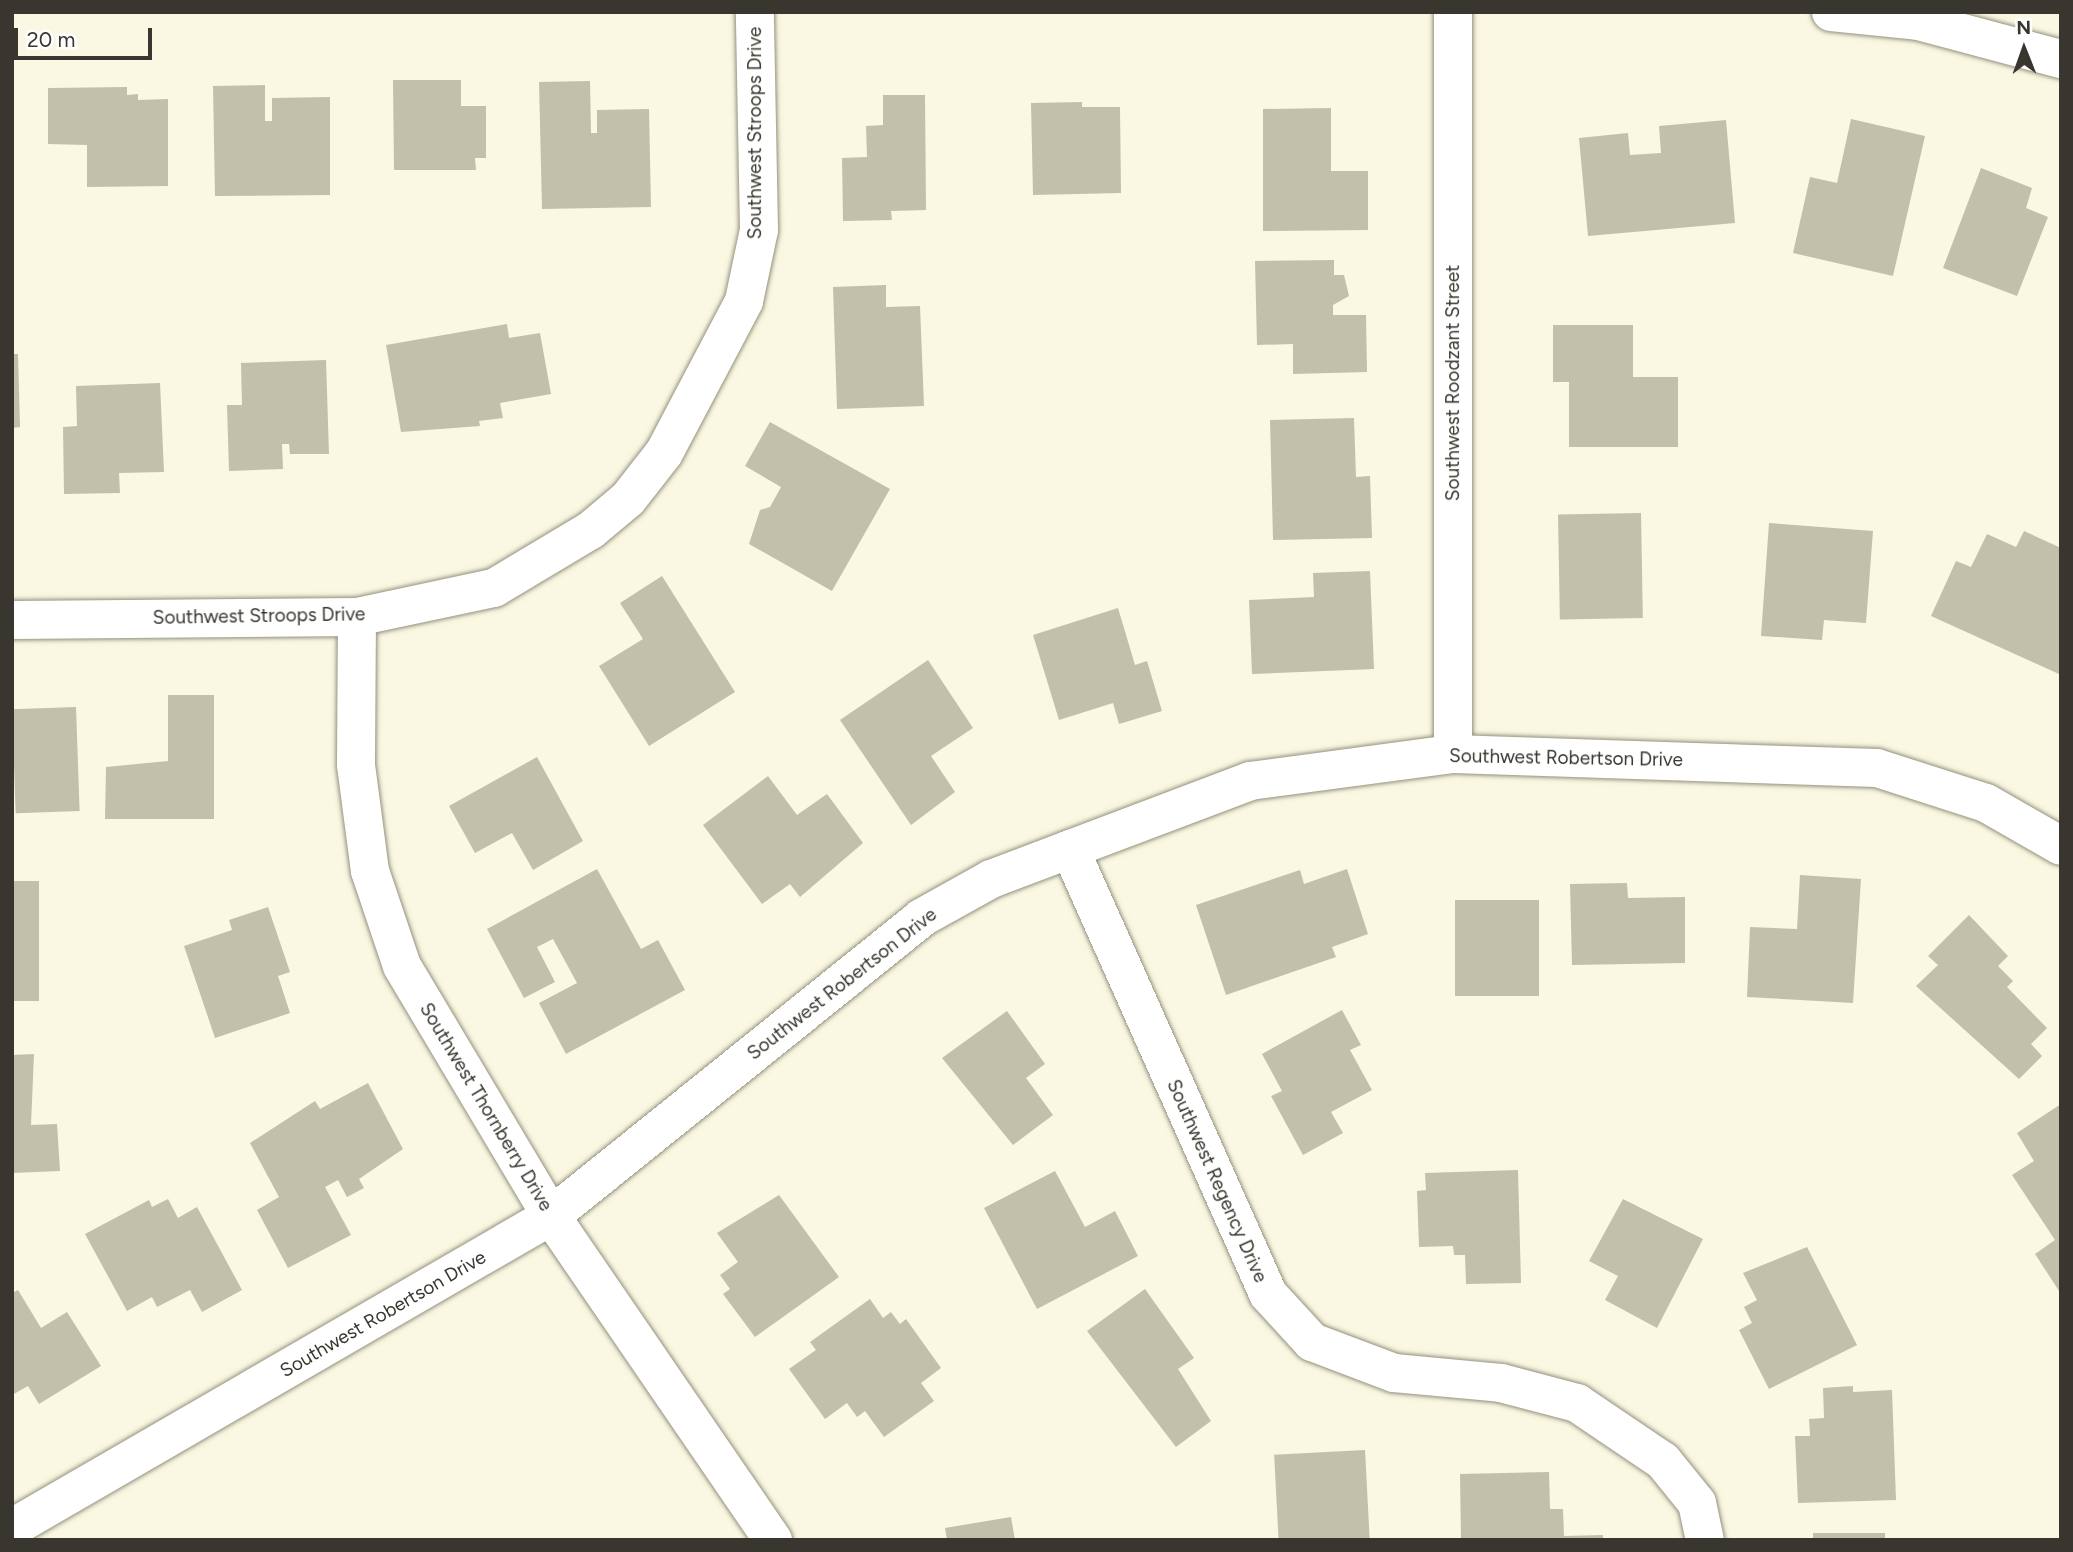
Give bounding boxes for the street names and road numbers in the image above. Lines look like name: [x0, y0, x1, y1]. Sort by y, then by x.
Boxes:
street label: Southwest Stroops Drive: [744, 27, 766, 239]
street label: Southwest Roodzant Street: [1442, 265, 1464, 501]
street label: Southwest Stroops Drive: [152, 603, 366, 629]
street label: Southwest Robertson Drive: [1449, 745, 1683, 771]
street label: Southwest Robertson Drive: [743, 903, 941, 1065]
street label: Southwest Thornberry Drive: [415, 999, 557, 1215]
street label: Southwest Regency Drive: [1162, 1076, 1272, 1286]
street label: Southwest Robertson Drive: [276, 1246, 490, 1382]

